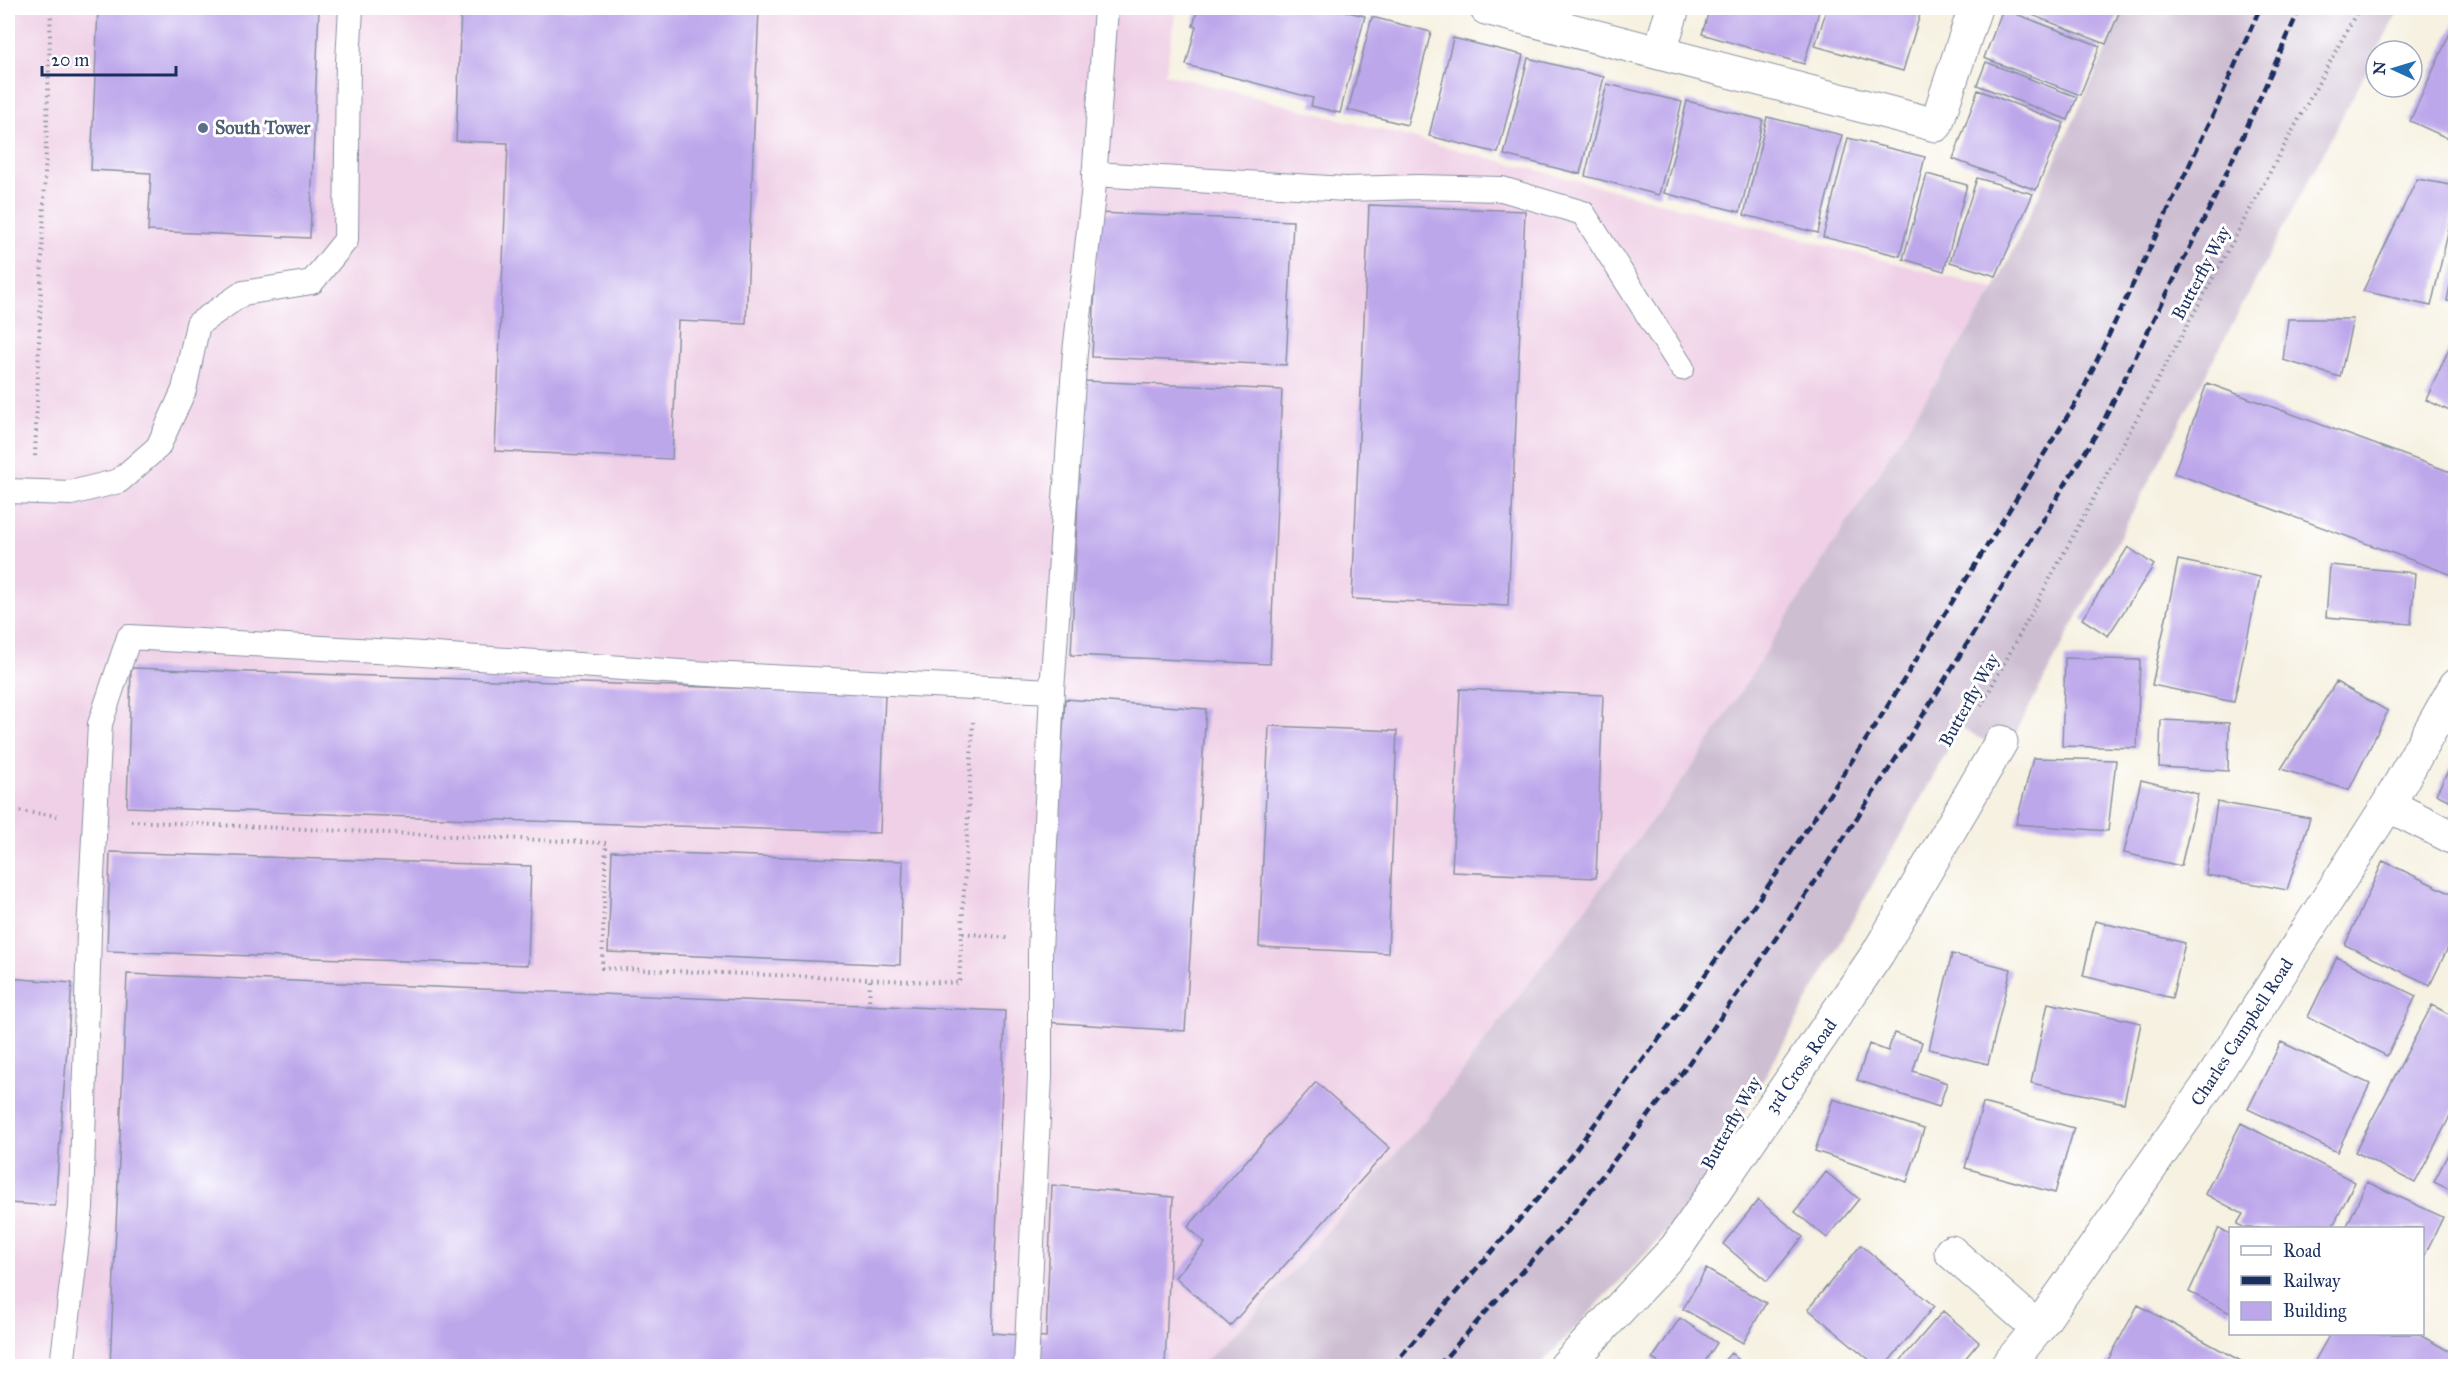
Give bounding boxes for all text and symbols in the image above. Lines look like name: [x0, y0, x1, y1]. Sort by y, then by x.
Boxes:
scale bar: [42, 39, 176, 77]
north arrow: [2364, 39, 2424, 99]
text: 20 m: [51, 49, 89, 71]
text: N: [2370, 60, 2390, 75]
place label: South Tower: [215, 117, 311, 139]
marker: South Tower: [196, 121, 210, 135]
street label: Butterfly Way: [2167, 222, 2235, 324]
street label: Butterfly Way: [1934, 649, 2004, 750]
street label: Charles Campbell Road: [2186, 954, 2298, 1110]
street label: 3rd Cross Road: [1760, 1015, 1842, 1117]
street label: Butterfly Way: [1696, 1072, 1766, 1173]
legend: [2229, 1227, 2424, 1335]
text: Road: [2283, 1240, 2321, 1262]
text: Railway: [2283, 1270, 2341, 1292]
text: Building: [2283, 1300, 2347, 1323]

